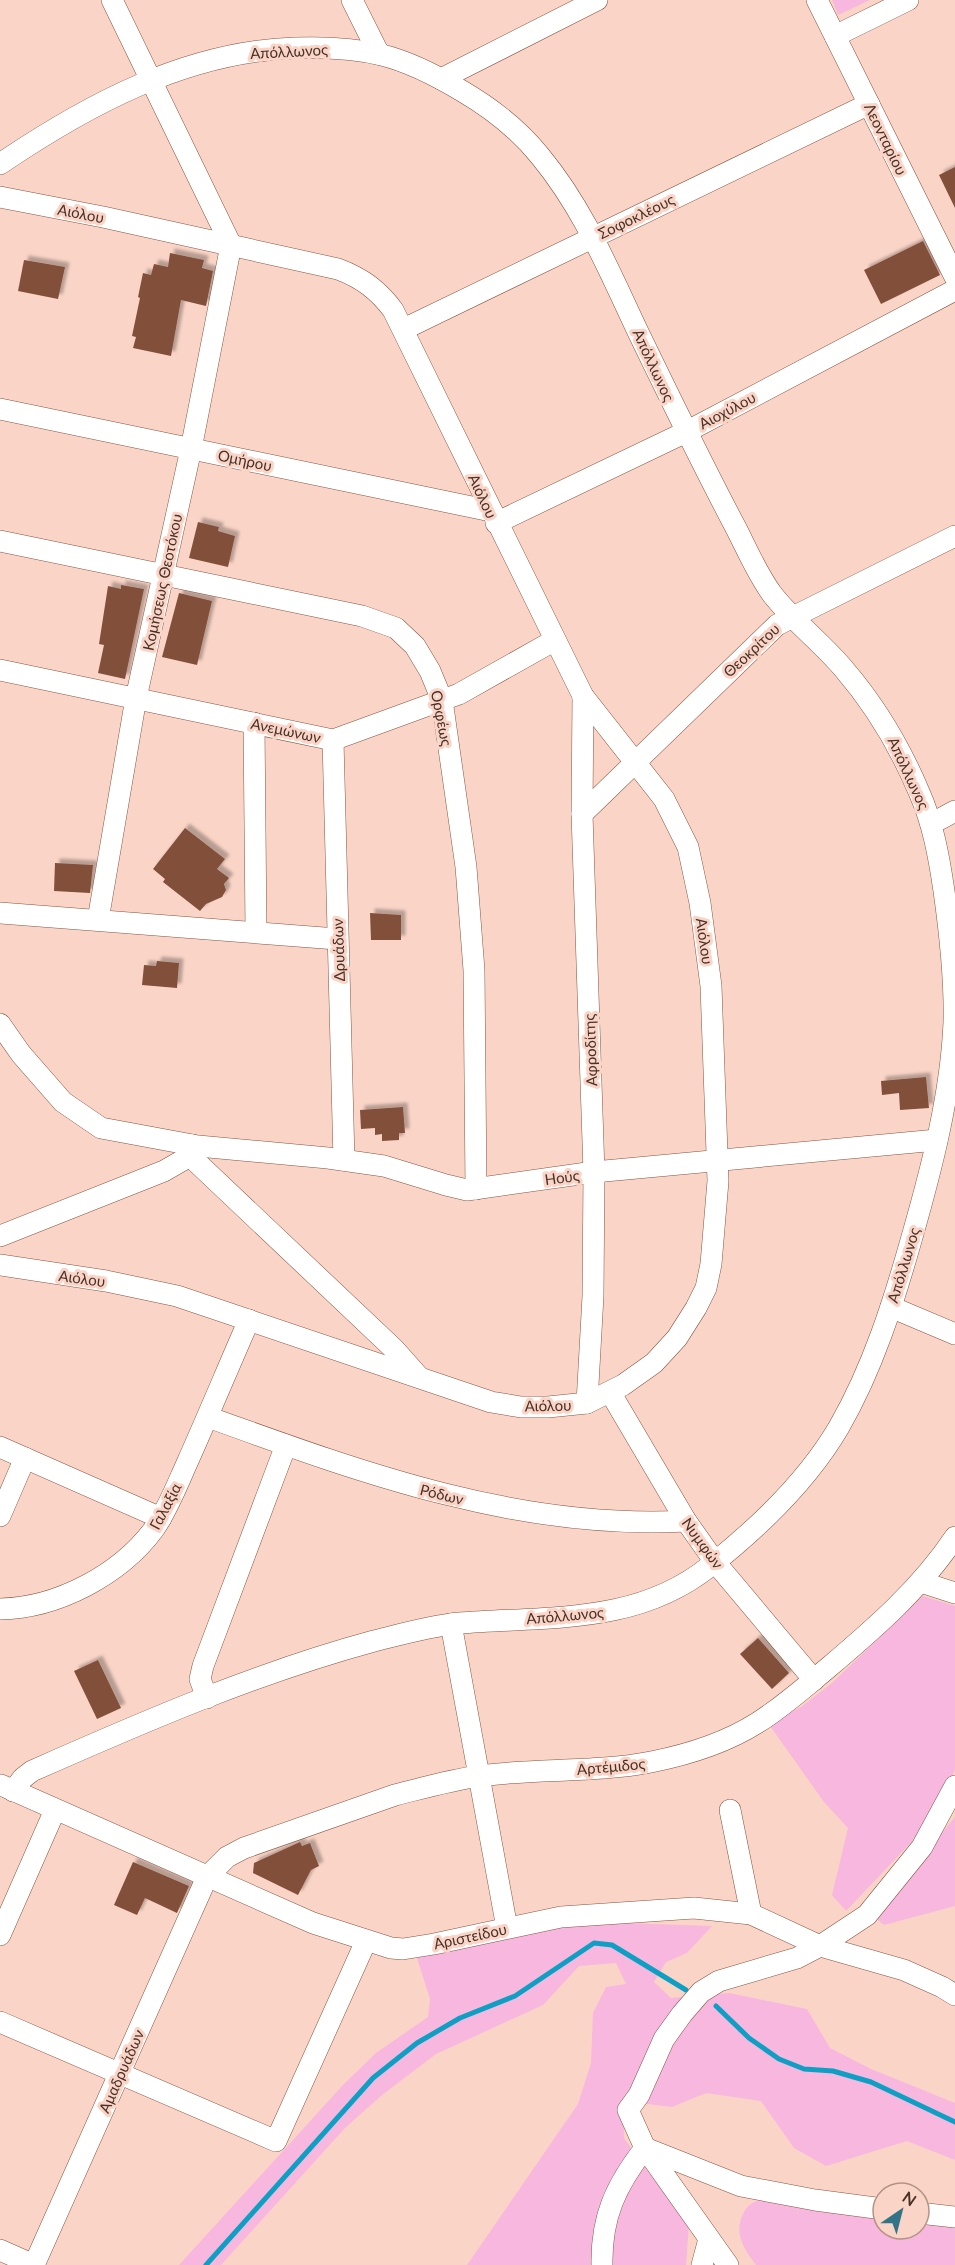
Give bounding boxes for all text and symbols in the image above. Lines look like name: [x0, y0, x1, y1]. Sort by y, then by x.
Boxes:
street label: Απόλλωνος: [250, 40, 328, 62]
street label: Λεονταρίου: [861, 100, 911, 178]
street label: Σοφοκλέους: [595, 190, 677, 242]
street label: Αιόλου: [56, 200, 106, 226]
street label: Απόλλωνος: [629, 326, 679, 404]
street label: Αιοχύλου: [696, 388, 758, 432]
street label: Ομήρου: [216, 445, 274, 475]
street label: Αιόλου: [465, 471, 501, 521]
street label: Κομήσεως Θεοτόκου: [139, 512, 185, 652]
street label: Θεοκρίτου: [719, 619, 783, 681]
street label: Ορφέως: [428, 689, 456, 747]
street label: Ανεμώνων: [249, 714, 323, 746]
street label: Απόλλωνος: [884, 734, 934, 812]
street label: Αιόλου: [693, 917, 717, 965]
street label: Δρυάδων: [328, 918, 348, 982]
street label: Αφροδίτης: [580, 1013, 600, 1087]
street label: Ηούς: [543, 1166, 581, 1188]
street label: Απόλλωνος: [883, 1225, 923, 1305]
street label: Αιόλου: [58, 1266, 106, 1290]
street label: Αιόλου: [524, 1396, 572, 1414]
street label: Γαλαξία: [145, 1480, 186, 1533]
street label: Ρόδων: [418, 1480, 466, 1508]
street label: Νυμφών: [678, 1514, 728, 1572]
street label: Απόλλωνος: [525, 1603, 605, 1627]
street label: Αρτέμιδος: [576, 1754, 646, 1778]
street label: Αριστείδου: [432, 1919, 508, 1953]
street label: Αμαδρυάδων: [95, 2026, 147, 2115]
north arrow: [871, 2181, 931, 2241]
text: N: [899, 2187, 920, 2210]

